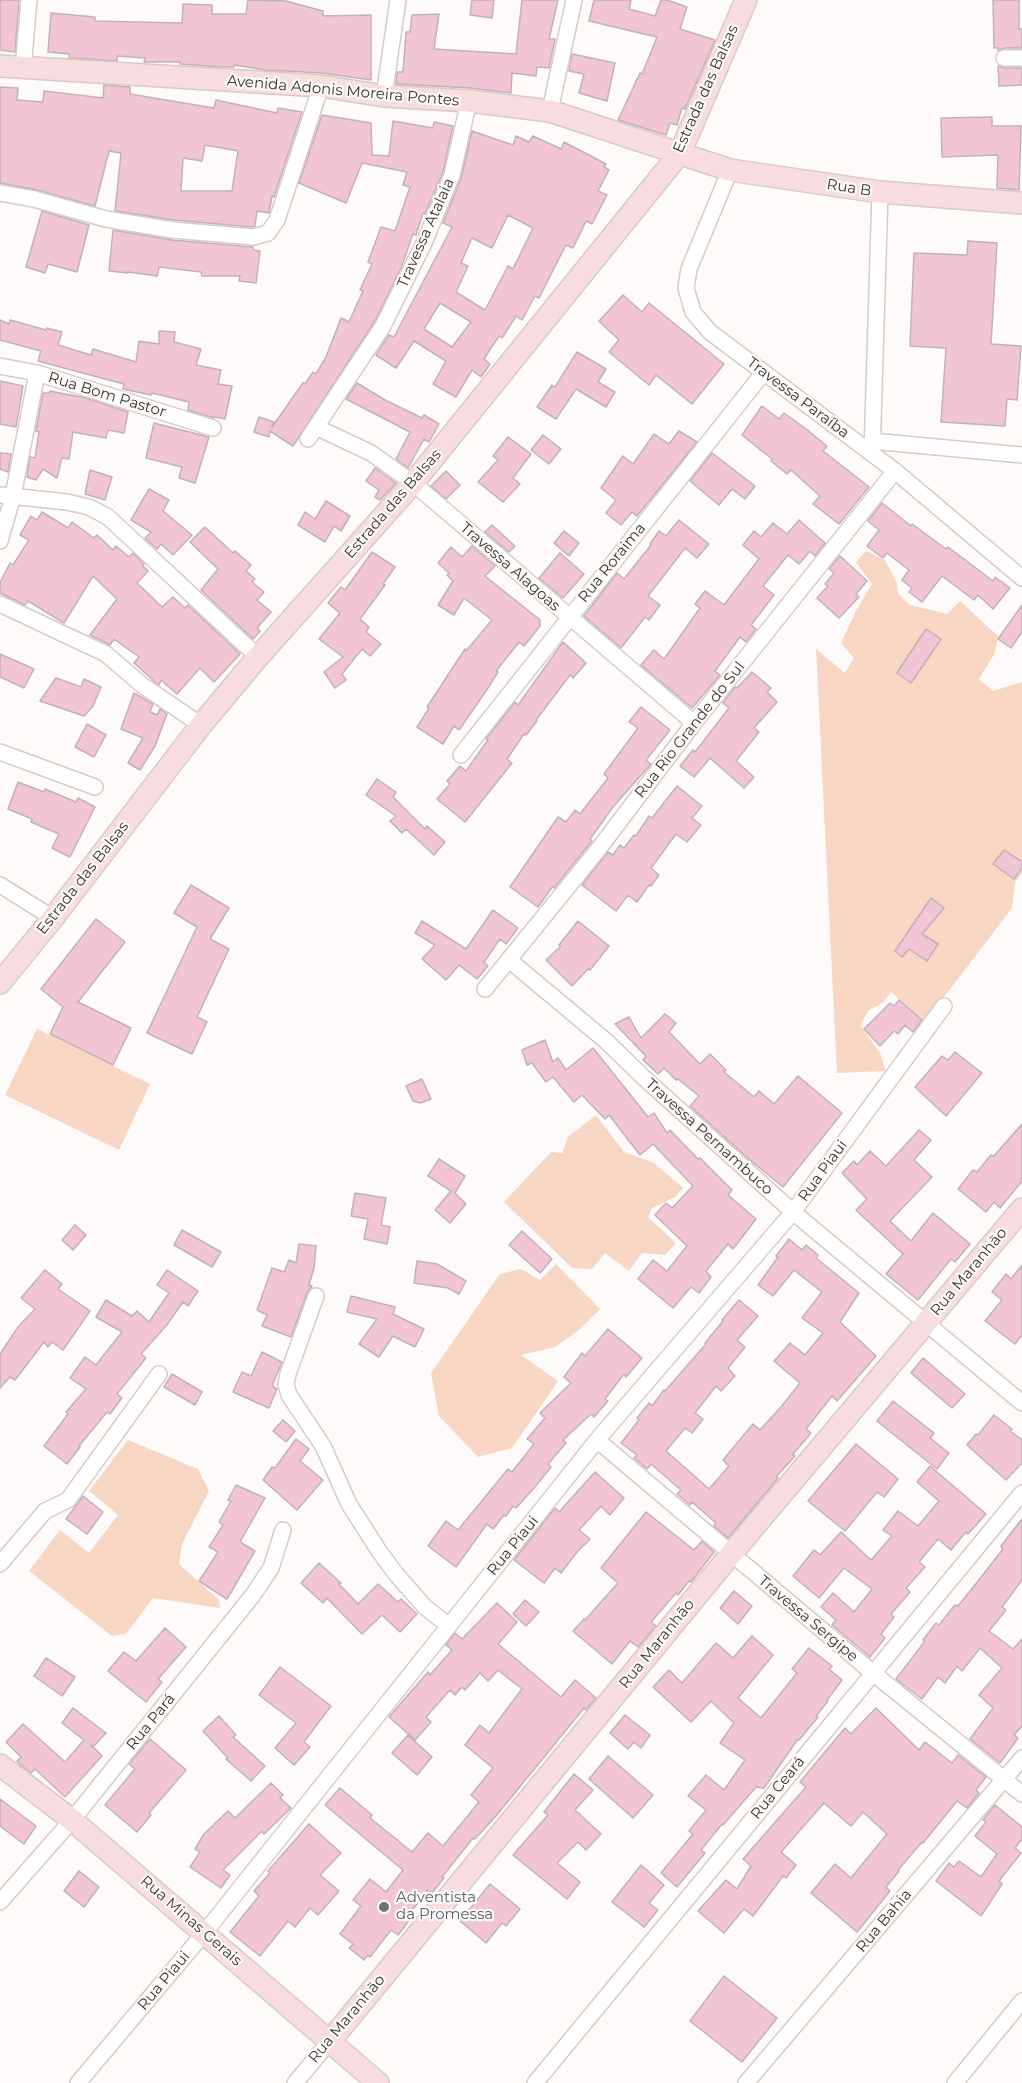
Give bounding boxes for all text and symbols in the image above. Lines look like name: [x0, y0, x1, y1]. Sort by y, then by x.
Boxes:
street label: Estrada das Balsas: [670, 22, 742, 156]
street label: Avenida Adonis Moreira Pontes: [226, 72, 460, 110]
street label: Travessa Atalaia: [394, 175, 458, 291]
street label: Rua B: [825, 176, 873, 200]
street label: Travessa Paraíba: [743, 354, 853, 442]
street label: Rua Bom Pastor: [46, 369, 168, 421]
street label: Estrada das Balsas: [341, 446, 445, 562]
street label: Travessa Alagoas: [456, 519, 564, 615]
street label: Rua Roraima: [574, 520, 650, 606]
street label: Rua Rio Grande do Sul: [631, 658, 749, 802]
street label: Estrada das Balsas: [33, 818, 133, 938]
street label: Travessa Pernambuco: [642, 1075, 776, 1199]
street label: Rua Piaui: [795, 1137, 851, 1205]
street label: Rua Maranhão: [927, 1224, 1011, 1320]
street label: Rua Piaui: [484, 1513, 542, 1579]
street label: Travessa Sergipe: [755, 1572, 861, 1666]
street label: Rua Maranhão: [615, 1596, 699, 1692]
street label: Rua Pará: [123, 1690, 179, 1754]
street label: Rua Ceará: [747, 1753, 809, 1823]
street label: Rua Minas Gerais: [137, 1872, 245, 1970]
street label: Rua Bahia: [852, 1886, 916, 1956]
place label: Adventista da Promessa: [396, 1889, 493, 1924]
marker: Adventista da Promessa: [377, 1900, 391, 1914]
street label: Rua Piaui: [134, 1948, 194, 2014]
street label: Rua Maranhão: [305, 1971, 389, 2067]

